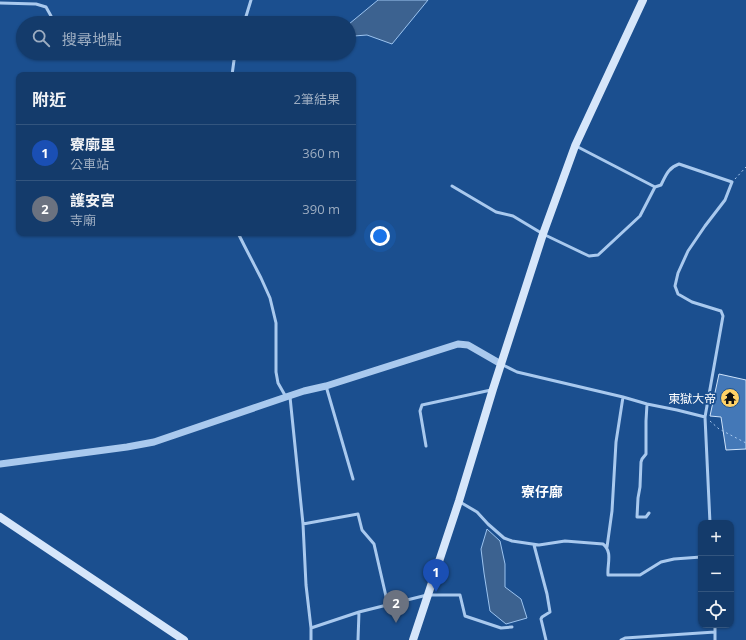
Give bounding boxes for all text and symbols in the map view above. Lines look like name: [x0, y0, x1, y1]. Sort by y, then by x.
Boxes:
search box: [16, 16, 356, 60]
icon: search: [30, 27, 52, 49]
text: 搜尋地點: [62, 29, 122, 49]
text: 附近: [32, 88, 66, 111]
text: 2筆結果: [294, 90, 340, 108]
text: 寮廓里: [70, 134, 115, 154]
text: 1: [41, 144, 49, 162]
text: 360 m: [302, 144, 340, 162]
text: 公車站: [70, 155, 109, 173]
text: 護安宮: [70, 190, 115, 210]
text: 2: [41, 200, 49, 218]
text: 390 m: [302, 200, 340, 218]
text: 寺廟: [70, 211, 96, 229]
your location: [370, 226, 390, 246]
temple icon: 東獄大帝: [719, 387, 741, 409]
place label: 東獄大帝: [668, 390, 716, 407]
district label: 寮仔廍: [521, 482, 563, 501]
map controls: [698, 520, 734, 628]
button: +: [698, 520, 734, 556]
button: −: [698, 556, 734, 592]
pin: 1: [423, 559, 449, 592]
pin: 2: [383, 590, 409, 623]
button: locate: [698, 592, 734, 628]

